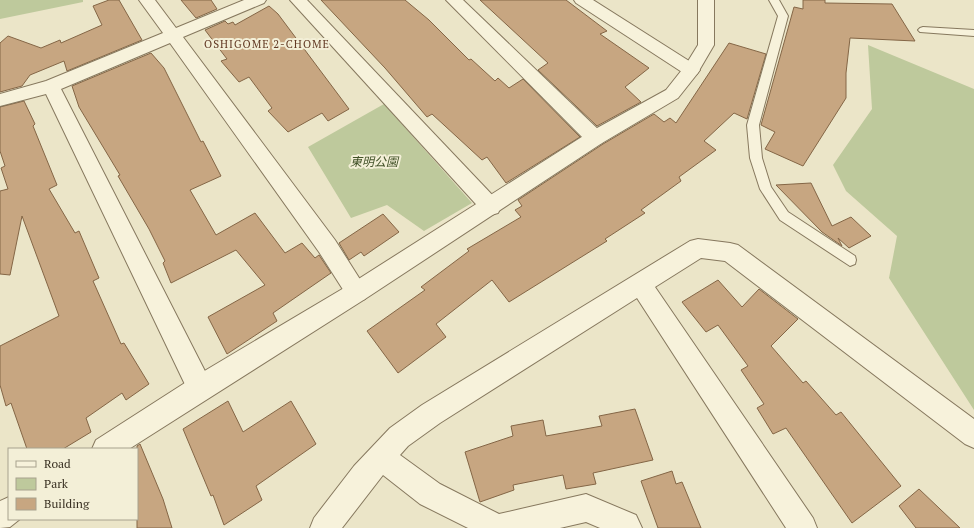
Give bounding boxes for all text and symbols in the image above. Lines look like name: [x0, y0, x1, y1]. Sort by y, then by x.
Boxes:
district label: OSHIGOME 2-CHOME: [204, 37, 330, 51]
park label: 東明公園: [350, 154, 400, 169]
legend: [8, 448, 138, 520]
text: Road: [44, 456, 71, 471]
text: Park: [44, 476, 69, 491]
text: Building: [44, 496, 90, 511]

